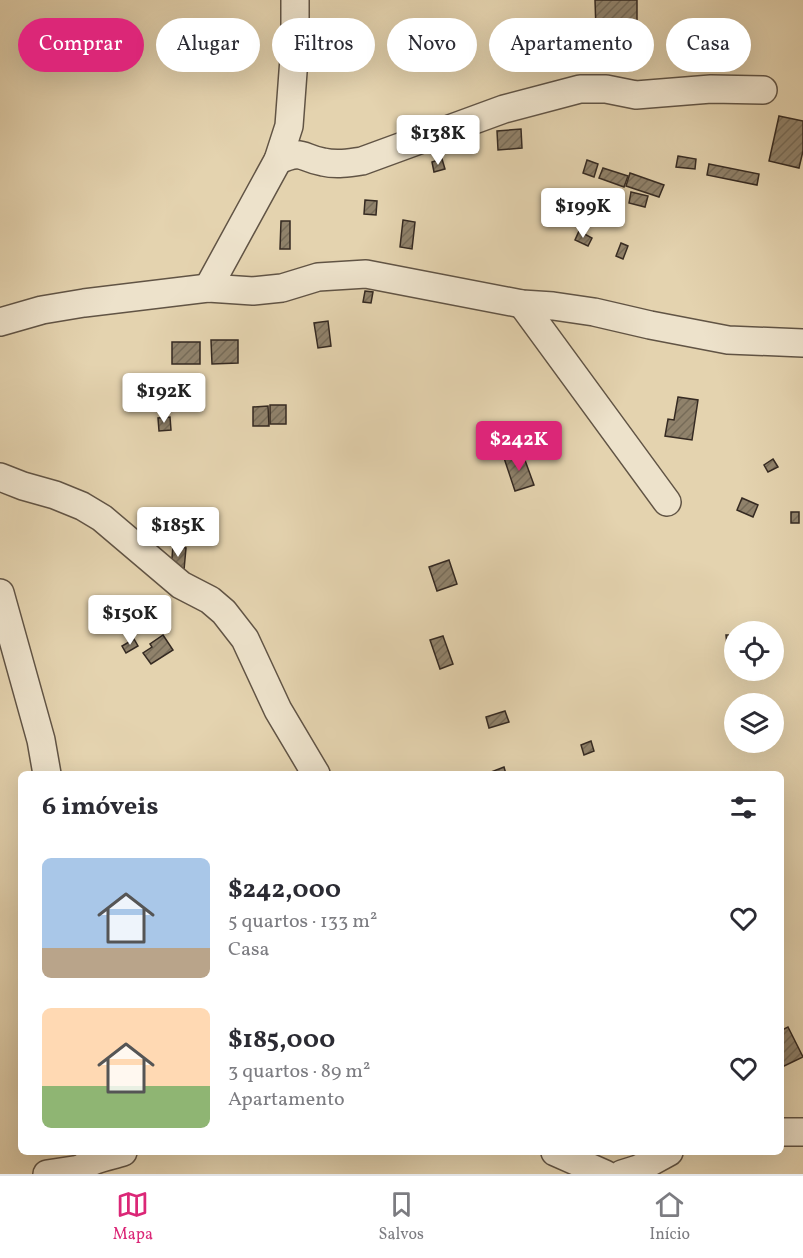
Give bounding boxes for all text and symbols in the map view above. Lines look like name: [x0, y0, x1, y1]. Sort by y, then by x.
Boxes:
chip: Comprar: [18, 18, 144, 72]
chip: Alugar: [156, 18, 260, 72]
chip: Filtros: [272, 18, 375, 72]
chip: Novo: [387, 18, 477, 72]
chip: Apartamento: [489, 18, 654, 72]
chip: Casa: [666, 18, 751, 72]
pin: $138K: [396, 115, 480, 166]
text: $138K: [411, 120, 465, 148]
pin: $199K: [541, 188, 625, 239]
text: $199K: [555, 193, 611, 221]
pin: $192K: [122, 373, 206, 424]
text: $192K: [136, 378, 192, 406]
pin: $242K: [477, 421, 561, 472]
text: $242K: [490, 426, 548, 454]
pin: $185K: [136, 507, 220, 558]
text: $185K: [151, 512, 205, 540]
pin: $150K: [88, 595, 172, 646]
text: $150K: [102, 600, 158, 628]
map controls: [724, 621, 784, 753]
button: locate: [724, 621, 784, 681]
button: layers: [724, 693, 784, 753]
text: 6 imóveis: [42, 789, 158, 825]
icon: filters: [727, 791, 760, 824]
text: $242,000: [228, 872, 341, 908]
icon: home: [90, 882, 162, 954]
icon: heart: [727, 902, 760, 935]
text: 5 quartos · 133 m²: [228, 908, 377, 936]
text: Casa: [228, 936, 270, 964]
text: $185,000: [228, 1022, 335, 1058]
icon: home: [90, 1032, 162, 1104]
icon: heart: [727, 1052, 760, 1085]
text: 3 quartos · 89 m²: [228, 1058, 370, 1086]
text: Apartamento: [228, 1086, 345, 1114]
tab: Mapa: [113, 1188, 153, 1246]
tab: Salvos: [379, 1188, 424, 1246]
tab: Início: [650, 1188, 690, 1246]

